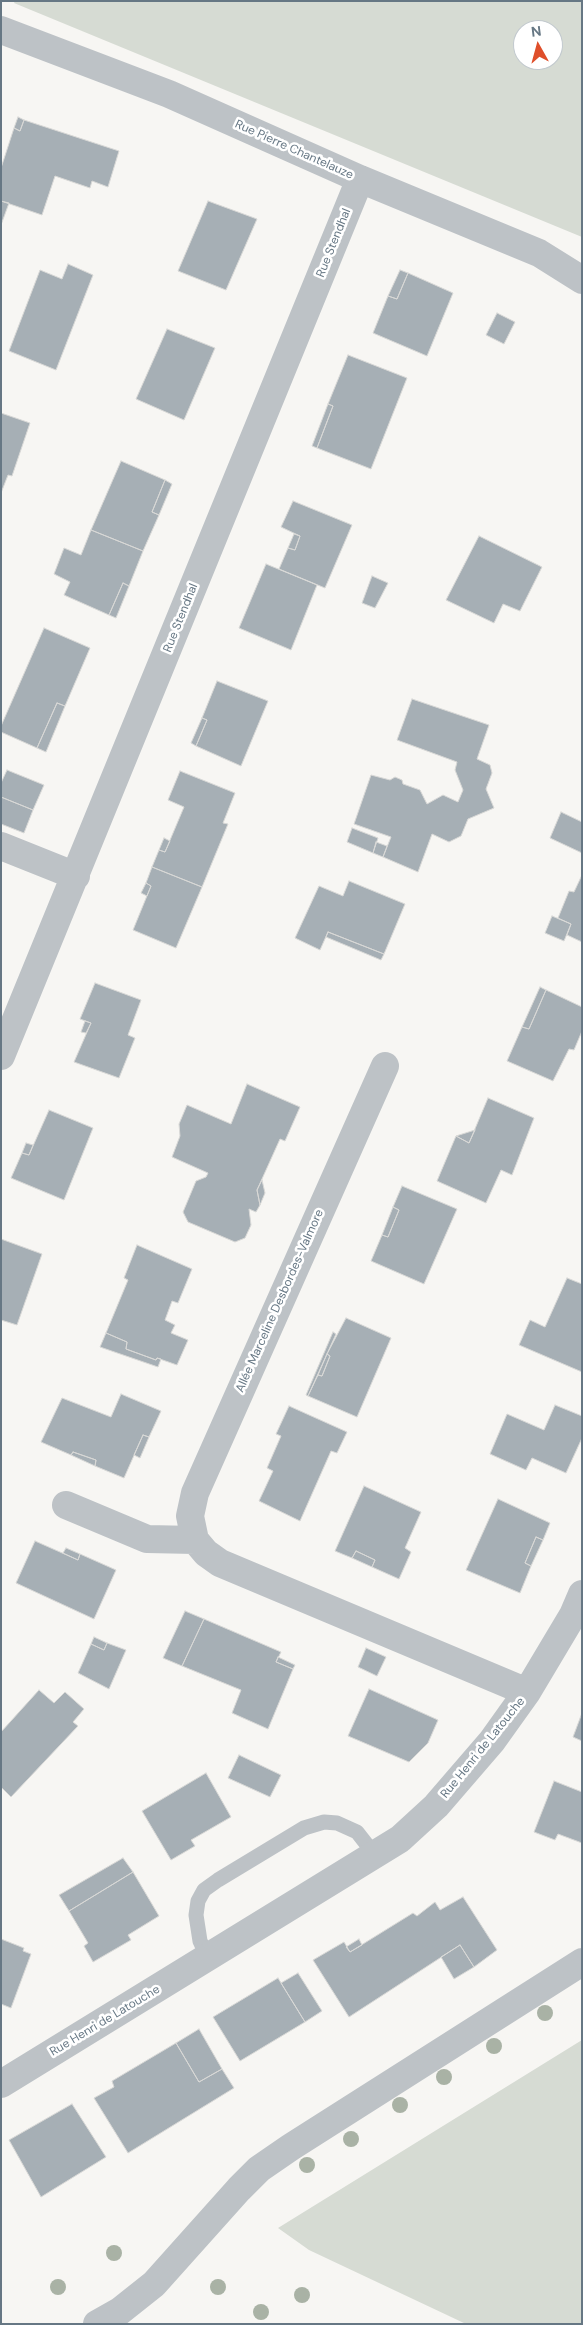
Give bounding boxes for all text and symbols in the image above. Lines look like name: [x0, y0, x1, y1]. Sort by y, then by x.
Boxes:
north arrow: [513, 20, 563, 70]
text: N: [530, 22, 542, 41]
street label: Rue Pierre Chantelauze: [233, 117, 355, 183]
street label: Rue Stendhal: [314, 207, 354, 279]
street label: Rue Stendhal: [161, 582, 201, 654]
street label: Allée Marceline Desbordes-Valmore: [233, 1207, 327, 1395]
street label: Rue Henri de Latouche: [438, 1695, 528, 1801]
street label: Rue Henri de Latouche: [47, 1982, 163, 2060]

